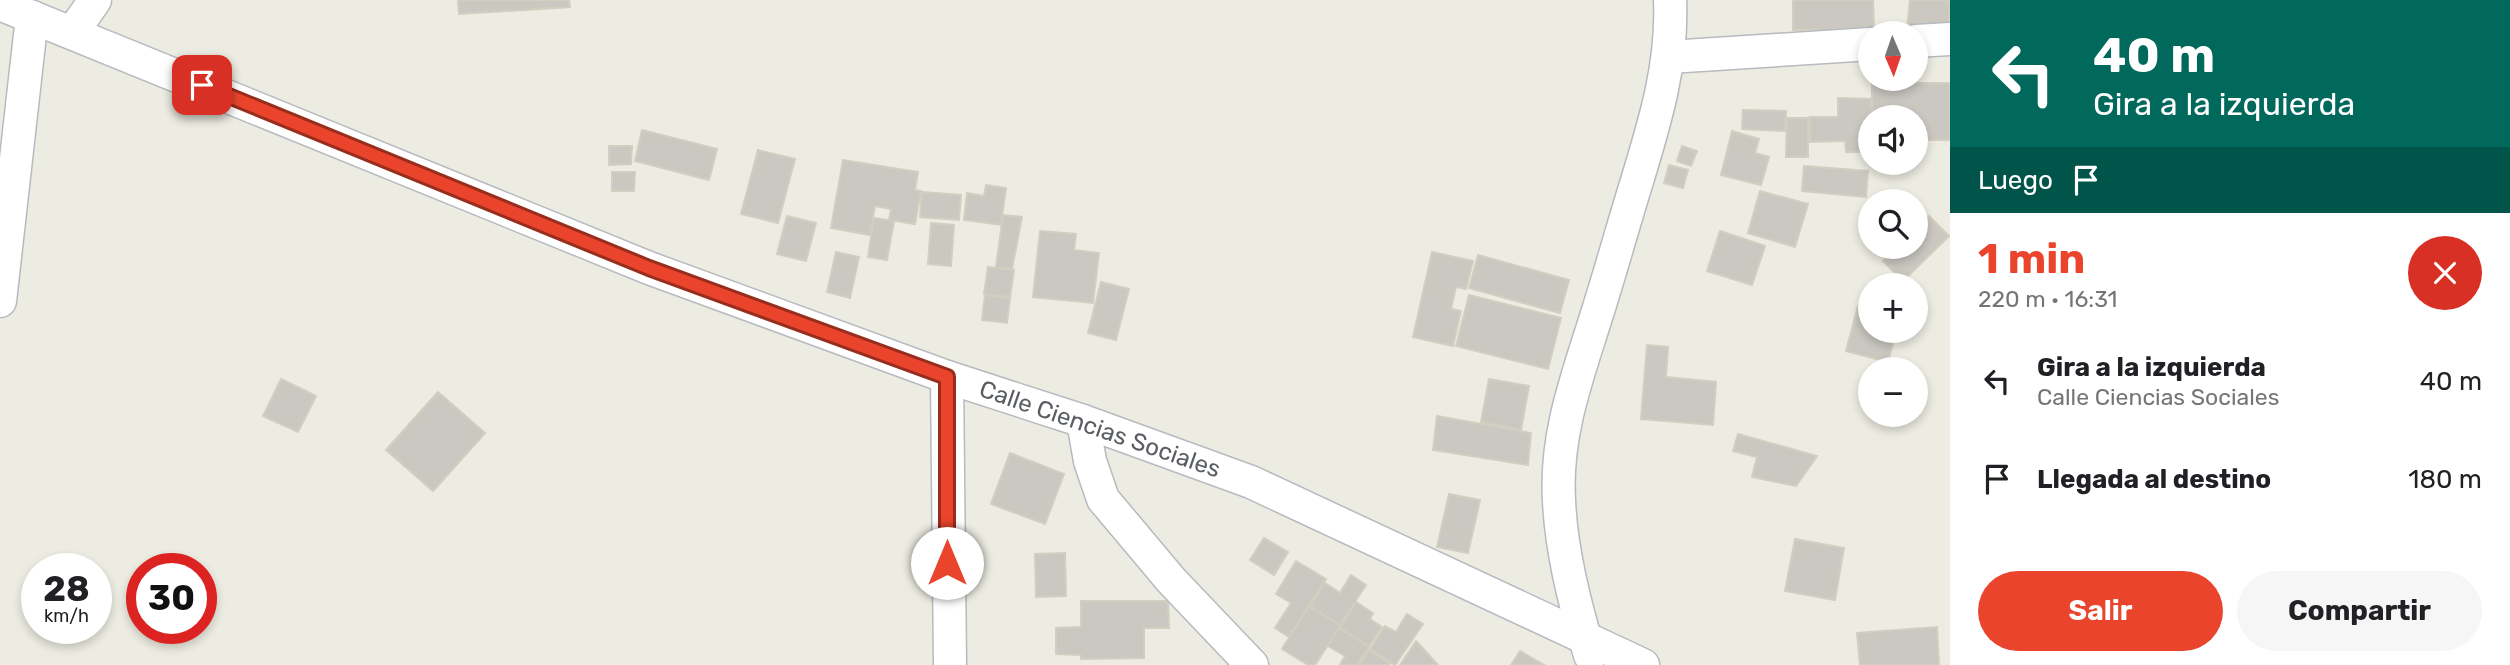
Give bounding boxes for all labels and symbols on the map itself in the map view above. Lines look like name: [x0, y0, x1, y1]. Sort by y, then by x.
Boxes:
north arrow: [1858, 21, 1928, 91]
pin: [172, 55, 232, 115]
street label: Calle Ciencias Sociales: [976, 375, 1224, 483]
position arrow: [910, 526, 984, 600]
speed limit sign: 30: [126, 553, 217, 644]

